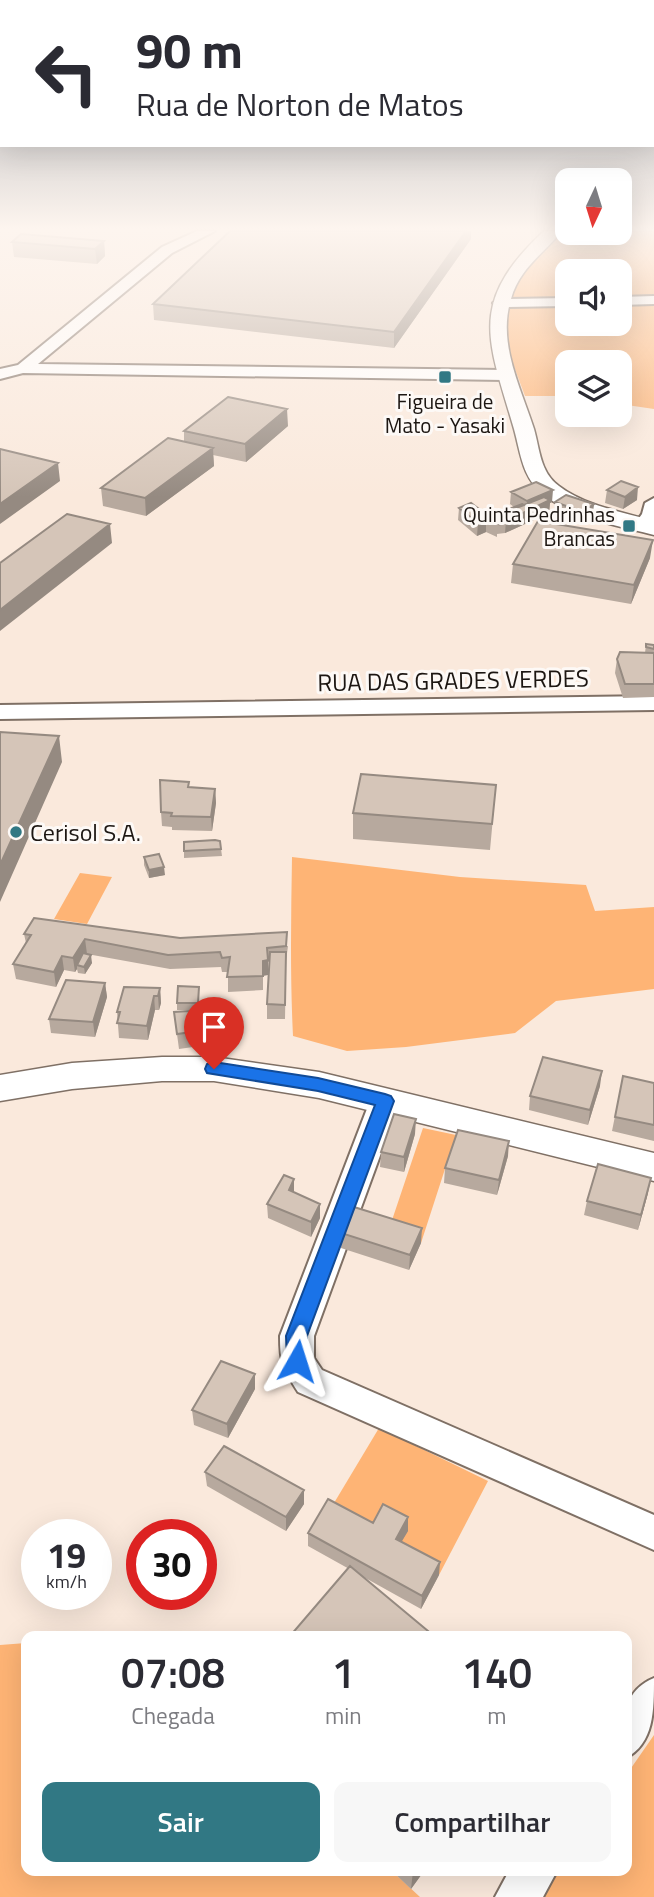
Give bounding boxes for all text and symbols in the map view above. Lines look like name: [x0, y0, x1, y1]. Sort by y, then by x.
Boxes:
text: 90 m: [136, 12, 243, 87]
icon: left: [21, 28, 112, 119]
text: Rua de Norton de Matos: [136, 80, 464, 128]
north arrow: [555, 168, 632, 245]
map controls: [555, 168, 632, 427]
button: sound: [555, 259, 632, 336]
button: layers: [555, 350, 632, 427]
marker: Figueira de Mato - Yasaki: [437, 369, 453, 385]
place label: Figueira de Mato - Yasaki: [385, 385, 505, 441]
place label: Quinta Pedrinhas Brancas: [463, 498, 615, 554]
marker: Quinta Pedrinhas Brancas: [621, 518, 637, 534]
street label: RUA DAS GRADES VERDES: [317, 660, 589, 700]
place label: Cerisol S.A.: [30, 814, 141, 850]
marker: Cerisol S.A.: [8, 824, 24, 840]
pin: [184, 997, 244, 1069]
icon: arrive: [195, 1008, 233, 1046]
position arrow: [260, 1324, 334, 1398]
speed limit sign: 30: [126, 1519, 217, 1610]
text: 19: [47, 1528, 86, 1582]
text: km/h: [46, 1568, 87, 1595]
text: 07:08: [121, 1640, 225, 1704]
text: 1: [332, 1640, 355, 1704]
text: 140: [462, 1640, 532, 1704]
text: Chegada: [131, 1698, 215, 1733]
text: min: [325, 1698, 362, 1733]
text: m: [487, 1698, 506, 1733]
button: Sair: [42, 1782, 320, 1862]
button: Compartilhar: [334, 1782, 611, 1862]

